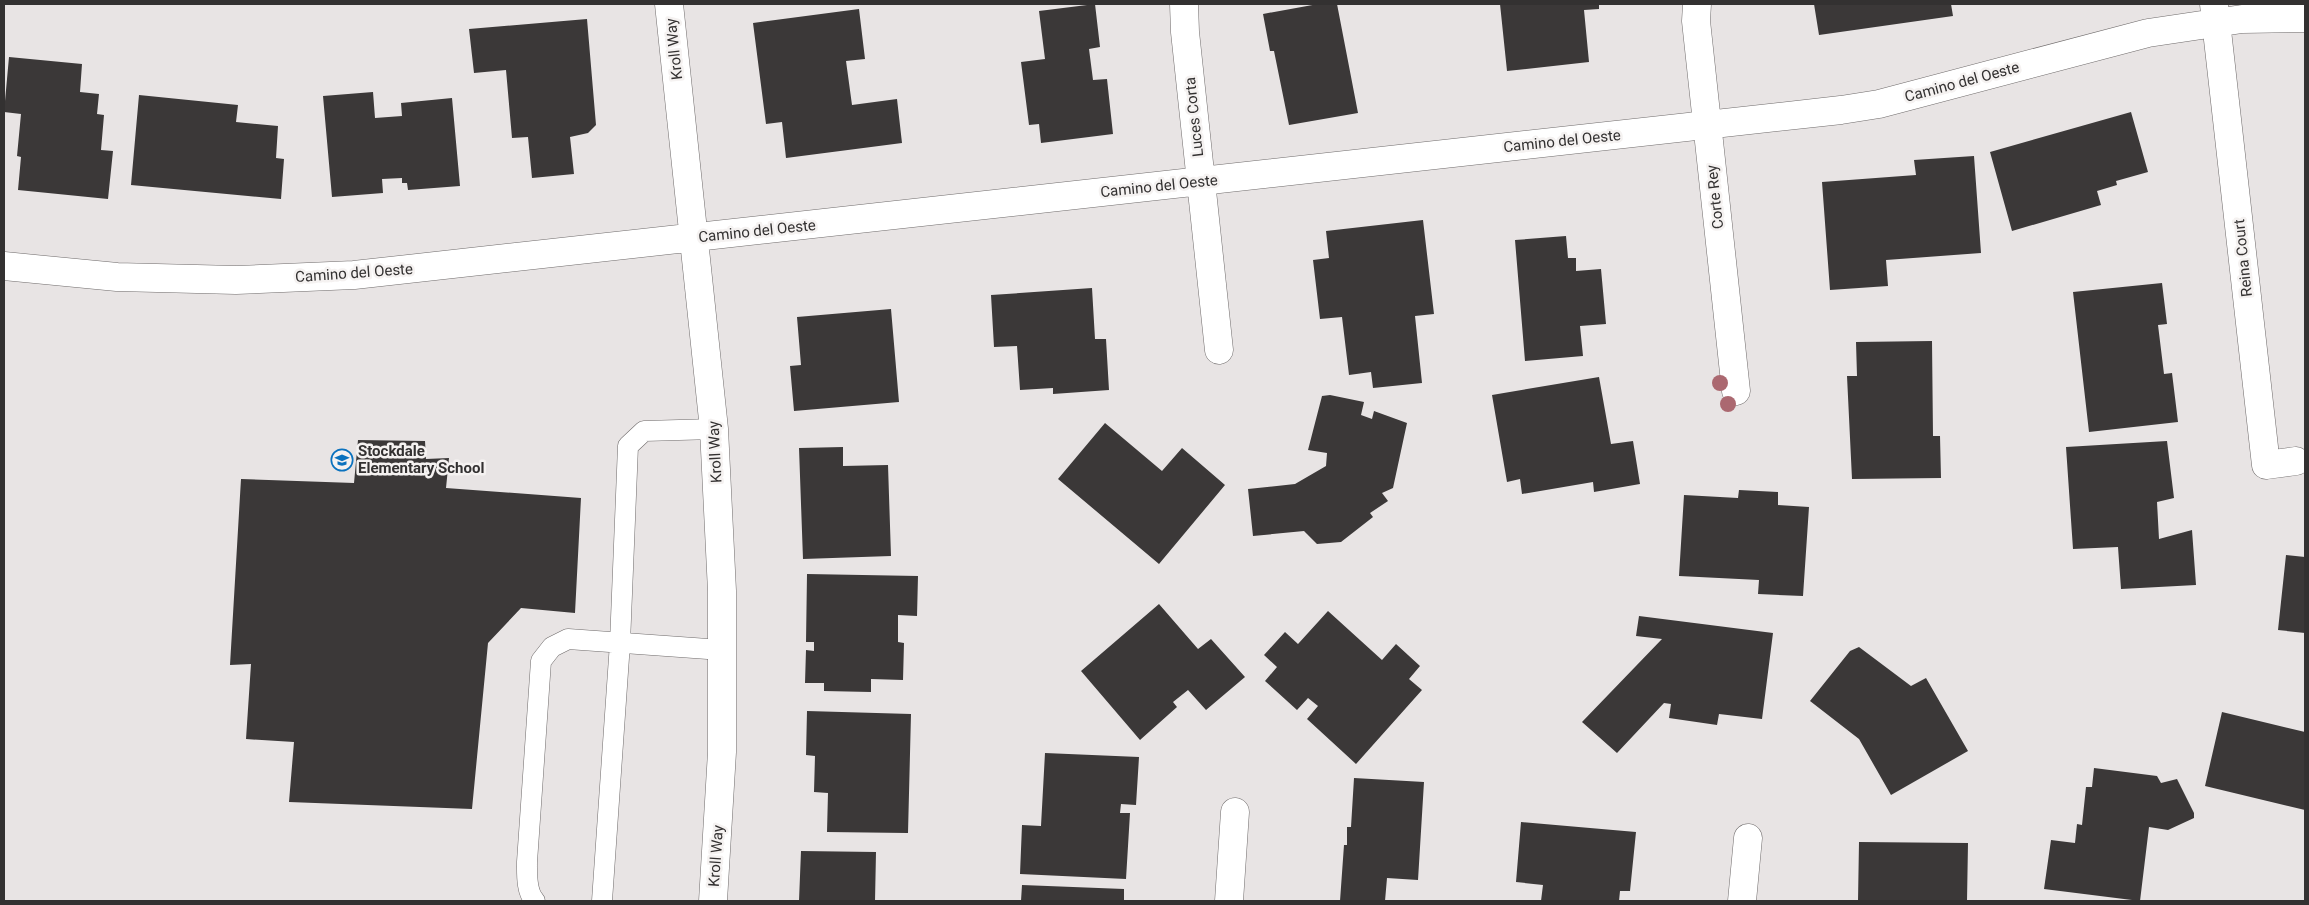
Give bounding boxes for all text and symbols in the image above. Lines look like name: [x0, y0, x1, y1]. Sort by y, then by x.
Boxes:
street label: Kroll Way: [662, 17, 686, 81]
street label: Camino del Oeste: [1903, 58, 2021, 106]
street label: Luces Corta: [1181, 76, 1207, 158]
street label: Camino del Oeste: [1502, 126, 1622, 156]
street label: Corte Rey: [1703, 164, 1727, 230]
street label: Camino del Oeste: [1099, 171, 1219, 201]
street label: Camino del Oeste: [697, 216, 817, 246]
street label: Reina Court: [2230, 218, 2256, 298]
street label: Camino del Oeste: [295, 260, 413, 286]
street label: Kroll Way: [704, 421, 726, 483]
place label: Stockdale Elementary School: [358, 442, 484, 477]
school or university icon: Stockdale Elementary School: [330, 448, 354, 472]
street label: Kroll Way: [705, 824, 727, 888]

